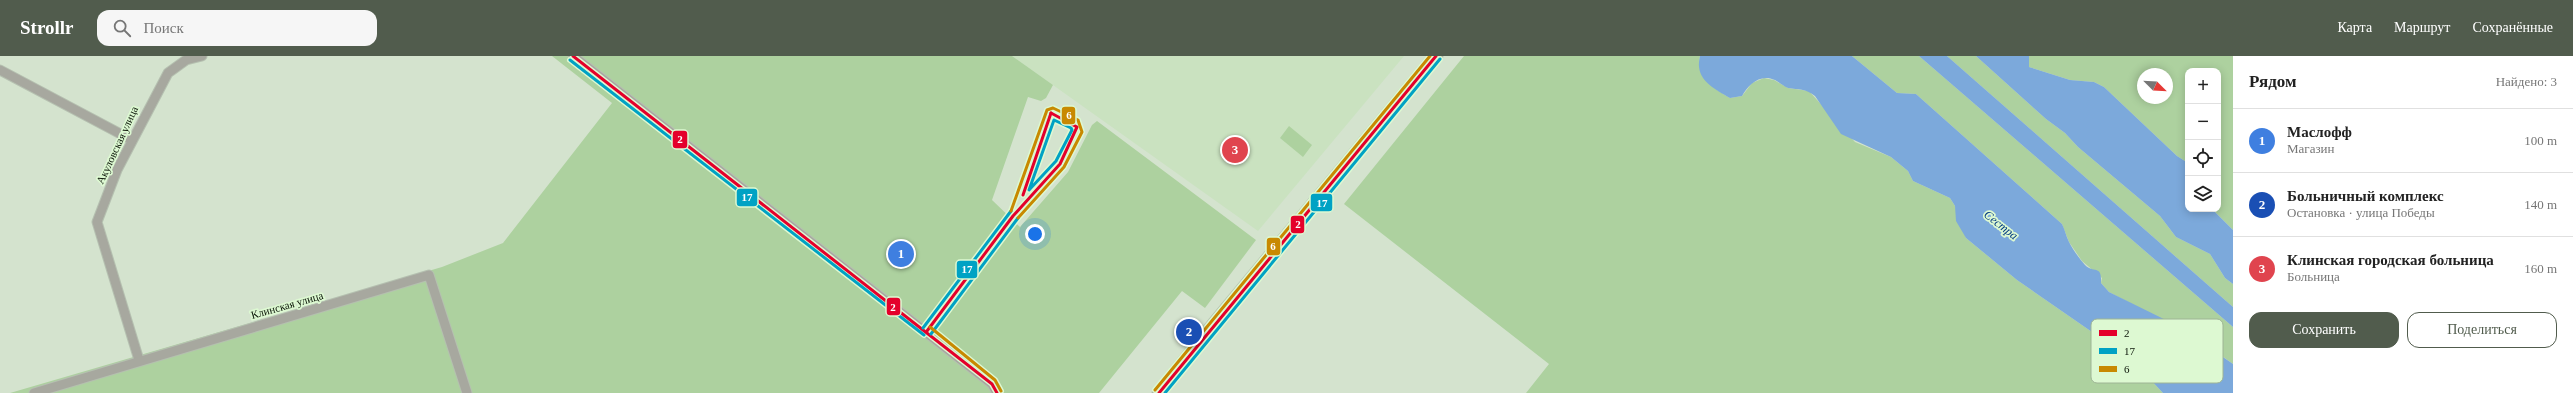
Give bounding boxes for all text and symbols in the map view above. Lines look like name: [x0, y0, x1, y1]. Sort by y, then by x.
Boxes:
search box: [97, 10, 377, 46]
text: Strollr: [20, 17, 73, 38]
icon: search: [111, 17, 133, 39]
text: Поиск: [143, 20, 184, 36]
text: Карта: [2337, 20, 2372, 35]
text: Маршрут: [2394, 20, 2450, 35]
text: Сохранённые: [2472, 20, 2553, 35]
north arrow: [2137, 68, 2173, 104]
map controls: [2185, 68, 2221, 212]
button: +: [2185, 68, 2221, 104]
text: Рядом: [2249, 72, 2297, 91]
text: Найдено: 3: [2496, 74, 2557, 89]
street label: Акуловская улица: [94, 104, 140, 186]
button: −: [2185, 104, 2221, 140]
line badge: 6: [1061, 106, 1076, 125]
text: 6: [1066, 109, 1072, 121]
text: Маслофф: [2287, 124, 2352, 140]
line badge: 2: [672, 130, 688, 149]
text: 2: [677, 133, 683, 145]
text: 1: [2259, 133, 2265, 148]
text: 100 m: [2524, 133, 2557, 148]
pin: 3: [1222, 135, 1248, 165]
button: locate: [2185, 140, 2221, 176]
text: Магазин: [2287, 141, 2334, 156]
button: layers: [2185, 176, 2221, 212]
line badge: 17: [736, 188, 758, 207]
text: Больничный комплекс: [2287, 188, 2444, 204]
text: 17: [742, 191, 753, 203]
line badge: 17: [1310, 193, 1333, 212]
text: 17: [1317, 197, 1328, 209]
text: 2: [2259, 197, 2265, 212]
text: 140 m: [2524, 197, 2557, 212]
text: Остановка · улица Победы: [2287, 205, 2435, 220]
water label: Сестра: [1981, 207, 2021, 243]
line badge: 2: [1290, 215, 1305, 234]
text: 2: [1295, 218, 1301, 230]
your location: [1025, 224, 1045, 244]
line badge: 6: [1266, 237, 1281, 256]
pin: 1: [888, 239, 914, 269]
text: 6: [1270, 240, 1276, 252]
text: Клинская городская больница: [2287, 252, 2494, 268]
line badge: 17: [956, 260, 978, 279]
text: 3: [2259, 261, 2265, 276]
text: 160 m: [2524, 261, 2557, 276]
text: 17: [962, 263, 973, 275]
text: Больница: [2287, 269, 2340, 284]
street label: Клинская улица: [250, 289, 325, 321]
line badge: 2: [886, 297, 901, 316]
text: 2: [890, 301, 896, 313]
button: Сохранить: [2249, 312, 2399, 348]
button: Поделиться: [2407, 312, 2557, 348]
pin: 2: [1176, 317, 1202, 347]
legend: [2091, 319, 2223, 383]
text: 2: [2124, 327, 2130, 339]
text: 17: [2124, 345, 2136, 357]
text: 6: [2124, 363, 2130, 375]

